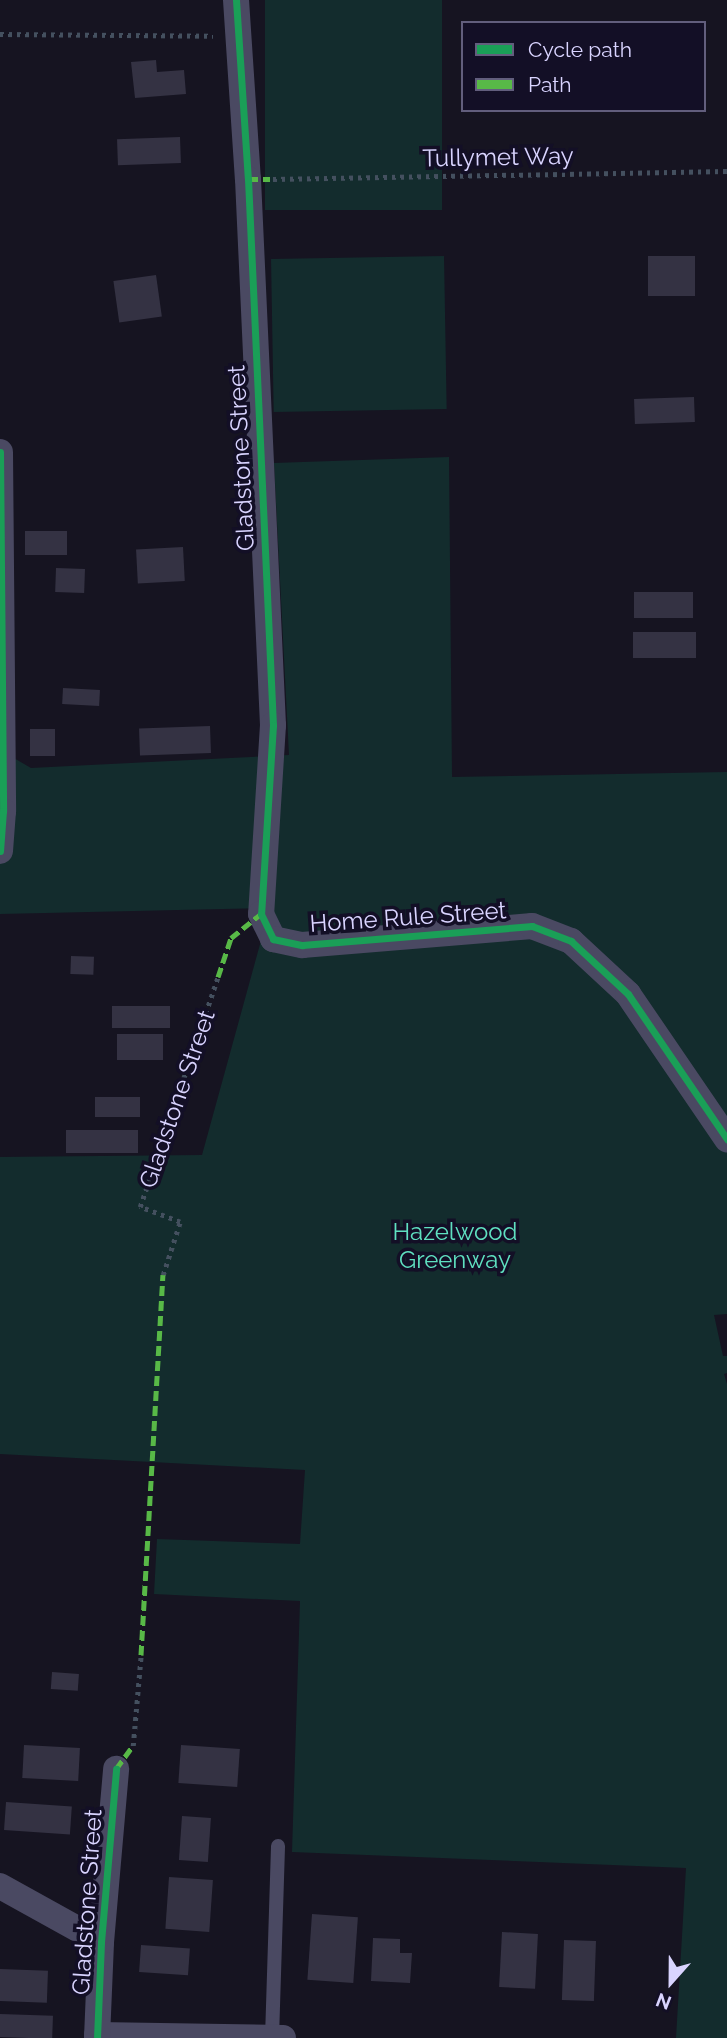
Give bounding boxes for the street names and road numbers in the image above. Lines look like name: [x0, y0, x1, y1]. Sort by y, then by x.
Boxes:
street label: Tullymet Way: [422, 141, 574, 173]
street label: Gladstone Street: [222, 364, 260, 552]
street label: Home Rule Street: [309, 896, 507, 938]
street label: Gladstone Street: [133, 1006, 221, 1192]
street label: Gladstone Street: [66, 1808, 108, 1996]

